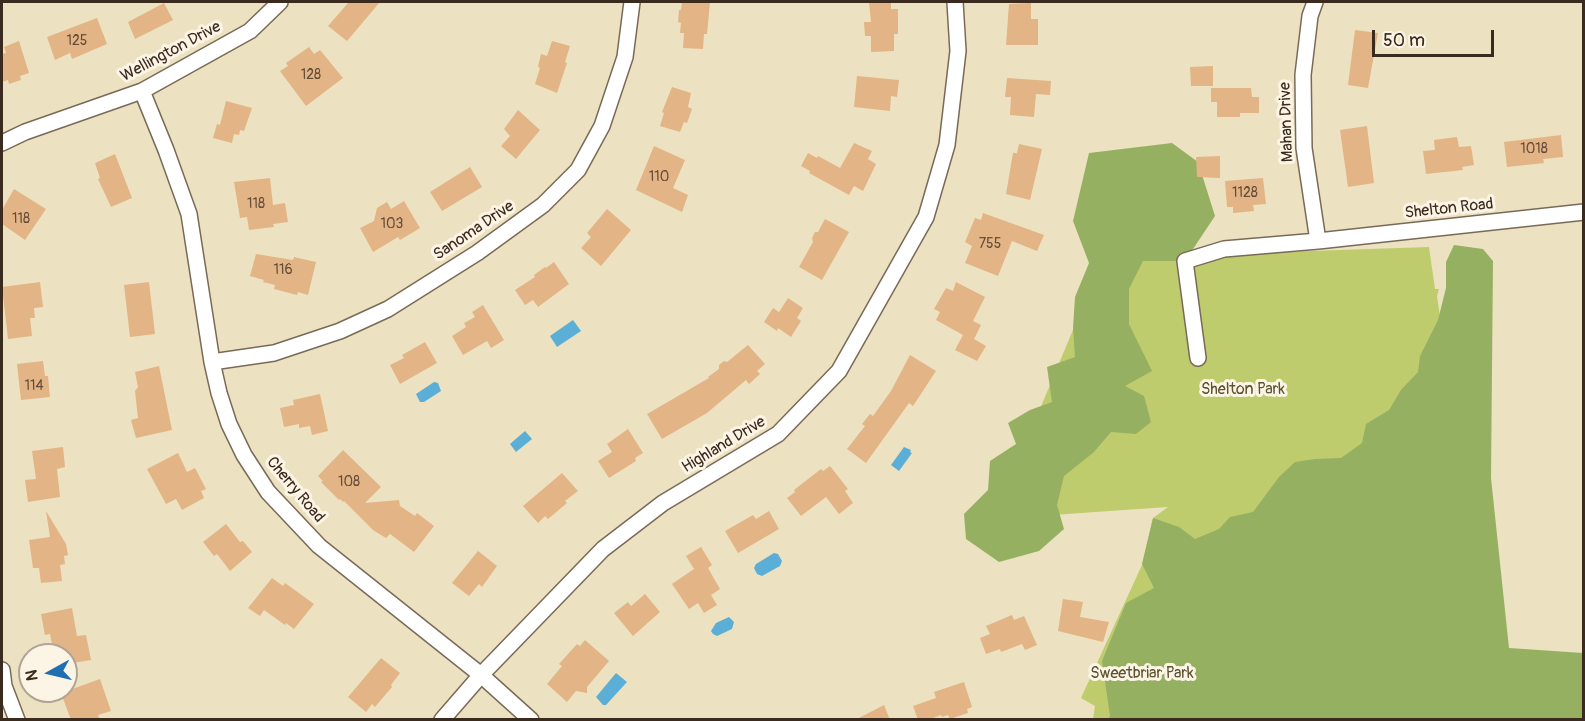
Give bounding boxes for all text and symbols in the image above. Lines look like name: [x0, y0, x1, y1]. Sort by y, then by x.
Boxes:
street label: Wellington Drive: [118, 18, 224, 86]
scale bar: [1375, 18, 1496, 56]
text: 50 m: [1383, 29, 1425, 52]
house number: 125: [67, 33, 87, 49]
house number: 128: [301, 67, 321, 83]
street label: Mahan Drive: [1276, 82, 1298, 162]
house number: 1018: [1520, 141, 1548, 157]
house number: 110: [649, 169, 669, 185]
house number: 1128: [1232, 185, 1258, 201]
street label: Shelton Road: [1404, 195, 1494, 223]
house number: 118: [247, 196, 265, 212]
street label: Sanoma Drive: [430, 197, 518, 265]
house number: 118: [12, 211, 30, 227]
house number: 103: [381, 216, 403, 232]
house number: 755: [979, 236, 1001, 252]
house number: 116: [273, 262, 293, 278]
house number: 114: [24, 378, 44, 394]
park label: Shelton Park: [1201, 380, 1285, 400]
street label: Highland Drive: [679, 413, 769, 477]
street label: Cherry Road: [262, 453, 328, 527]
house number: 108: [338, 474, 360, 490]
north arrow: [18, 643, 78, 703]
park label: Sweetbriar Park: [1090, 664, 1194, 684]
text: N: [22, 668, 43, 682]

